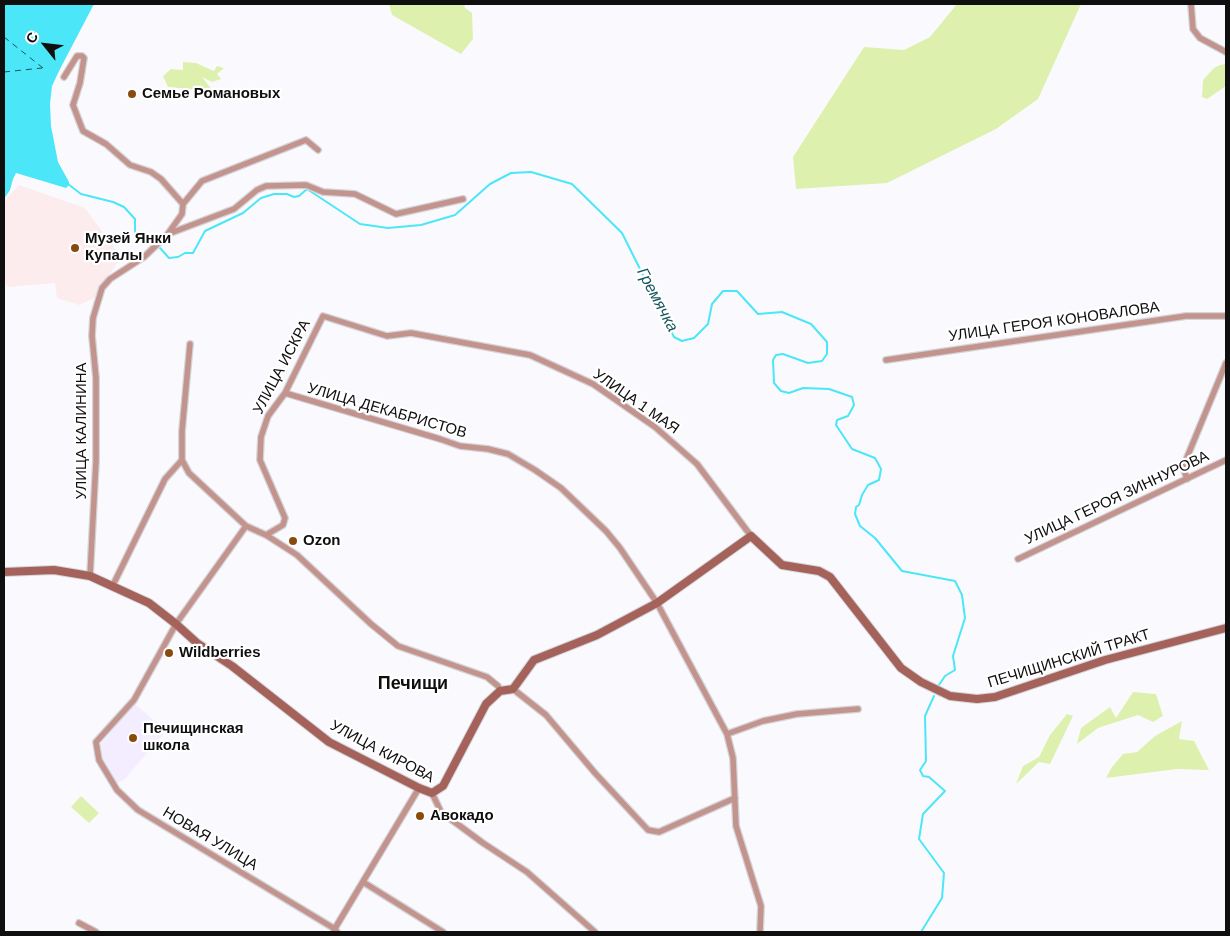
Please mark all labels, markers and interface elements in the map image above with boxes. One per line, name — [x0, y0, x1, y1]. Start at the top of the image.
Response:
north arrow — [20, 20, 70, 70]
text: С — [22, 29, 41, 46]
place label: Семье Романовых — [142, 85, 280, 103]
marker: Семье Романовых — [126, 88, 138, 100]
place label: Музей Янки Купалы — [85, 230, 171, 265]
marker: Музей Янки Купалы — [69, 242, 81, 254]
water label: Гремячка — [632, 265, 682, 335]
street label: УЛИЦА ГЕРОЯ КОНОВАЛОВА — [947, 298, 1161, 346]
street label: УЛИЦА ИСКРА — [250, 317, 314, 417]
street label: УЛИЦА КАЛИНИНА — [73, 362, 91, 500]
street label: УЛИЦА 1 МАЯ — [590, 366, 682, 438]
street label: УЛИЦА ДЕКАБРИСТОВ — [305, 380, 469, 442]
street label: УЛИЦА ГЕРОЯ ЗИННУРОВА — [1022, 447, 1212, 549]
place label: Ozon — [303, 532, 340, 550]
marker: Ozon — [287, 535, 299, 547]
street label: ПЕЧИЩИНСКИЙ ТРАКТ — [986, 626, 1152, 692]
place label: Wildberries — [179, 644, 261, 662]
marker: Wildberries — [163, 647, 175, 659]
district label: Печищи — [378, 673, 448, 695]
street label: УЛИЦА КИРОВА — [327, 717, 437, 787]
place label: Печищинская школа — [143, 720, 244, 755]
marker: Печищинская школа — [127, 732, 139, 744]
street label: НОВАЯ УЛИЦА — [159, 804, 261, 874]
place label: Авокадо — [430, 807, 494, 825]
marker: Авокадо — [414, 810, 426, 822]

